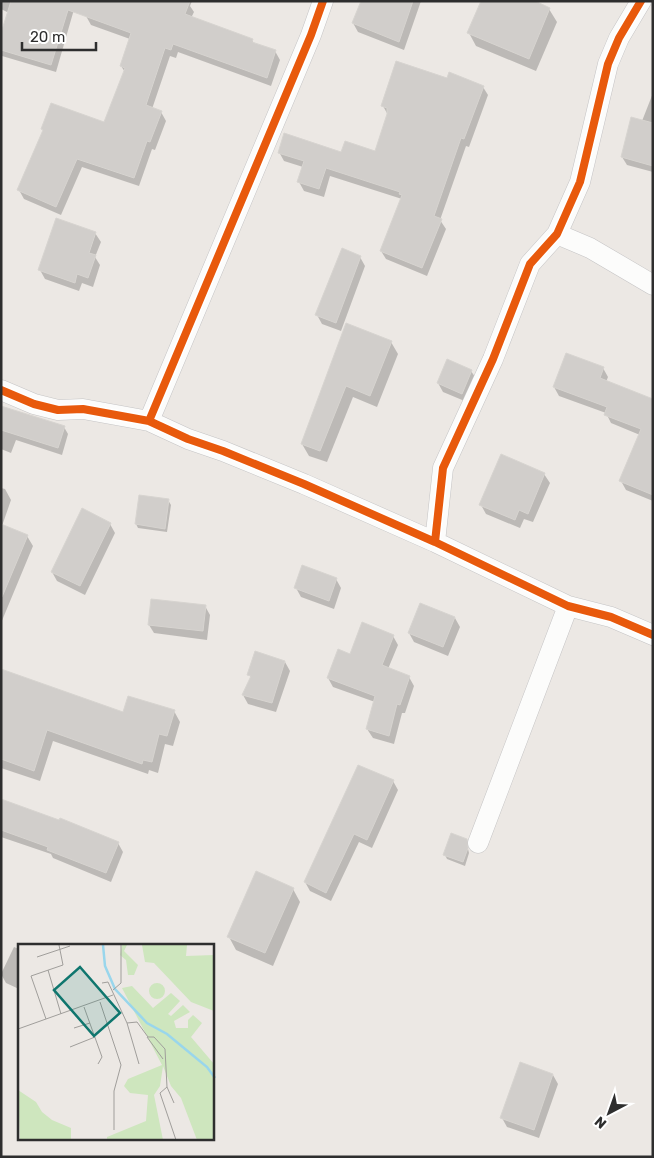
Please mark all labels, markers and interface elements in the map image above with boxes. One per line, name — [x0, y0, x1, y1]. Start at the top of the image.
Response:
scale bar — [22, 20, 96, 52]
text: 20 m — [30, 28, 65, 46]
inset map — [18, 944, 214, 1140]
north arrow — [584, 1088, 634, 1138]
text: N — [591, 1113, 610, 1132]

